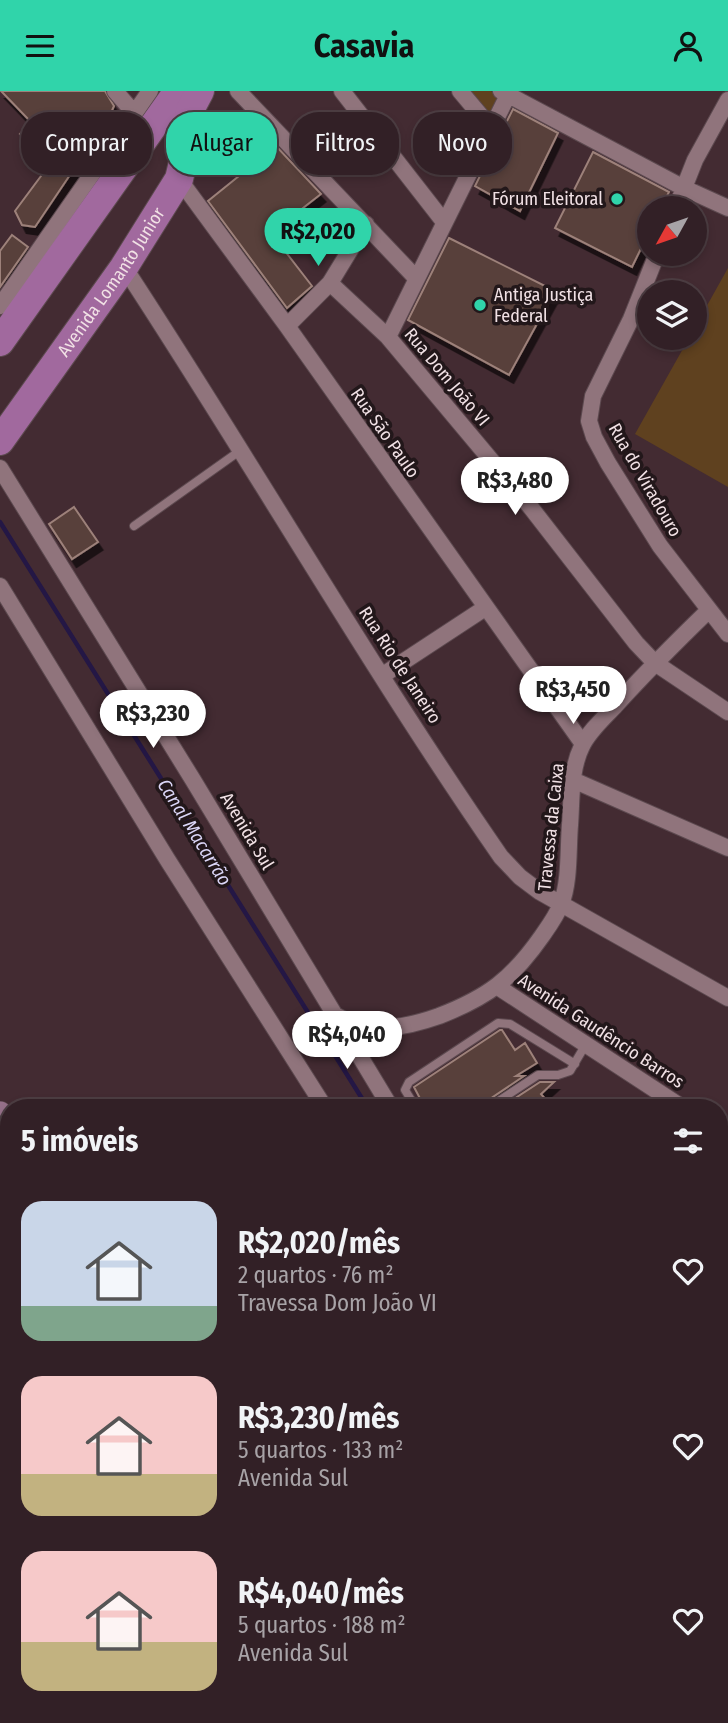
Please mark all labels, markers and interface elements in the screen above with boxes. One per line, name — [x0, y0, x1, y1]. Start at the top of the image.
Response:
icon: menu — [21, 27, 59, 65]
text: Casavia — [314, 27, 414, 65]
icon: person — [669, 27, 707, 65]
chip: Comprar — [21, 112, 152, 175]
chip: Alugar — [166, 112, 277, 175]
chip: Filtros — [291, 112, 399, 175]
chip: Novo — [413, 112, 512, 175]
place label: Fórum Eleitoral — [492, 188, 603, 210]
marker: Fórum Eleitoral — [609, 191, 625, 207]
north arrow — [637, 196, 707, 266]
map controls — [637, 196, 707, 350]
street label: Avenida Lomanto Junior — [53, 203, 170, 361]
pin: R$2,020 — [253, 209, 383, 268]
text: R$2,020 — [280, 217, 356, 245]
button: layers — [637, 280, 707, 350]
place label: Antiga Justiça Federal — [494, 284, 594, 327]
marker: Antiga Justiça Federal — [472, 297, 488, 313]
street label: Rua Dom João VI — [400, 324, 494, 430]
street label: Rua São Paulo — [346, 384, 424, 482]
street label: Rua do Viradouro — [604, 419, 686, 541]
pin: R$3,480 — [450, 457, 580, 517]
text: R$3,480 — [477, 466, 553, 494]
street label: Rua Rio de Janeiro — [354, 602, 446, 728]
pin: R$3,450 — [508, 667, 638, 726]
text: R$3,450 — [535, 675, 611, 703]
pin: R$3,230 — [88, 691, 218, 750]
text: R$3,230 — [116, 699, 190, 727]
street label: Travessa da Caixa — [533, 762, 569, 892]
water label: Canal Macarrão — [153, 775, 237, 890]
street label: Avenida Sul — [215, 788, 279, 874]
street label: Avenida Gaudêncio Barros — [514, 969, 688, 1093]
pin: R$4,040 — [282, 1011, 412, 1071]
text: R$4,040 — [308, 1020, 386, 1048]
icon: filters — [669, 1122, 707, 1160]
text: 5 imóveis — [21, 1123, 138, 1159]
text: R$2,020/mês — [238, 1225, 400, 1261]
icon: home — [77, 1229, 161, 1313]
icon: heart — [669, 1252, 707, 1290]
text: 2 quartos · 76 m² — [238, 1261, 393, 1289]
text: Travessa Dom João VI — [238, 1289, 437, 1317]
text: R$3,230/mês — [238, 1400, 399, 1436]
icon: home — [77, 1404, 161, 1488]
icon: heart — [669, 1427, 707, 1465]
text: 5 quartos · 133 m² — [238, 1436, 403, 1464]
text: Avenida Sul — [238, 1464, 348, 1492]
text: R$4,040/mês — [238, 1575, 404, 1611]
icon: home — [77, 1579, 161, 1663]
icon: heart — [669, 1602, 707, 1640]
text: 5 quartos · 188 m² — [238, 1611, 406, 1639]
text: Avenida Sul — [238, 1639, 348, 1667]

